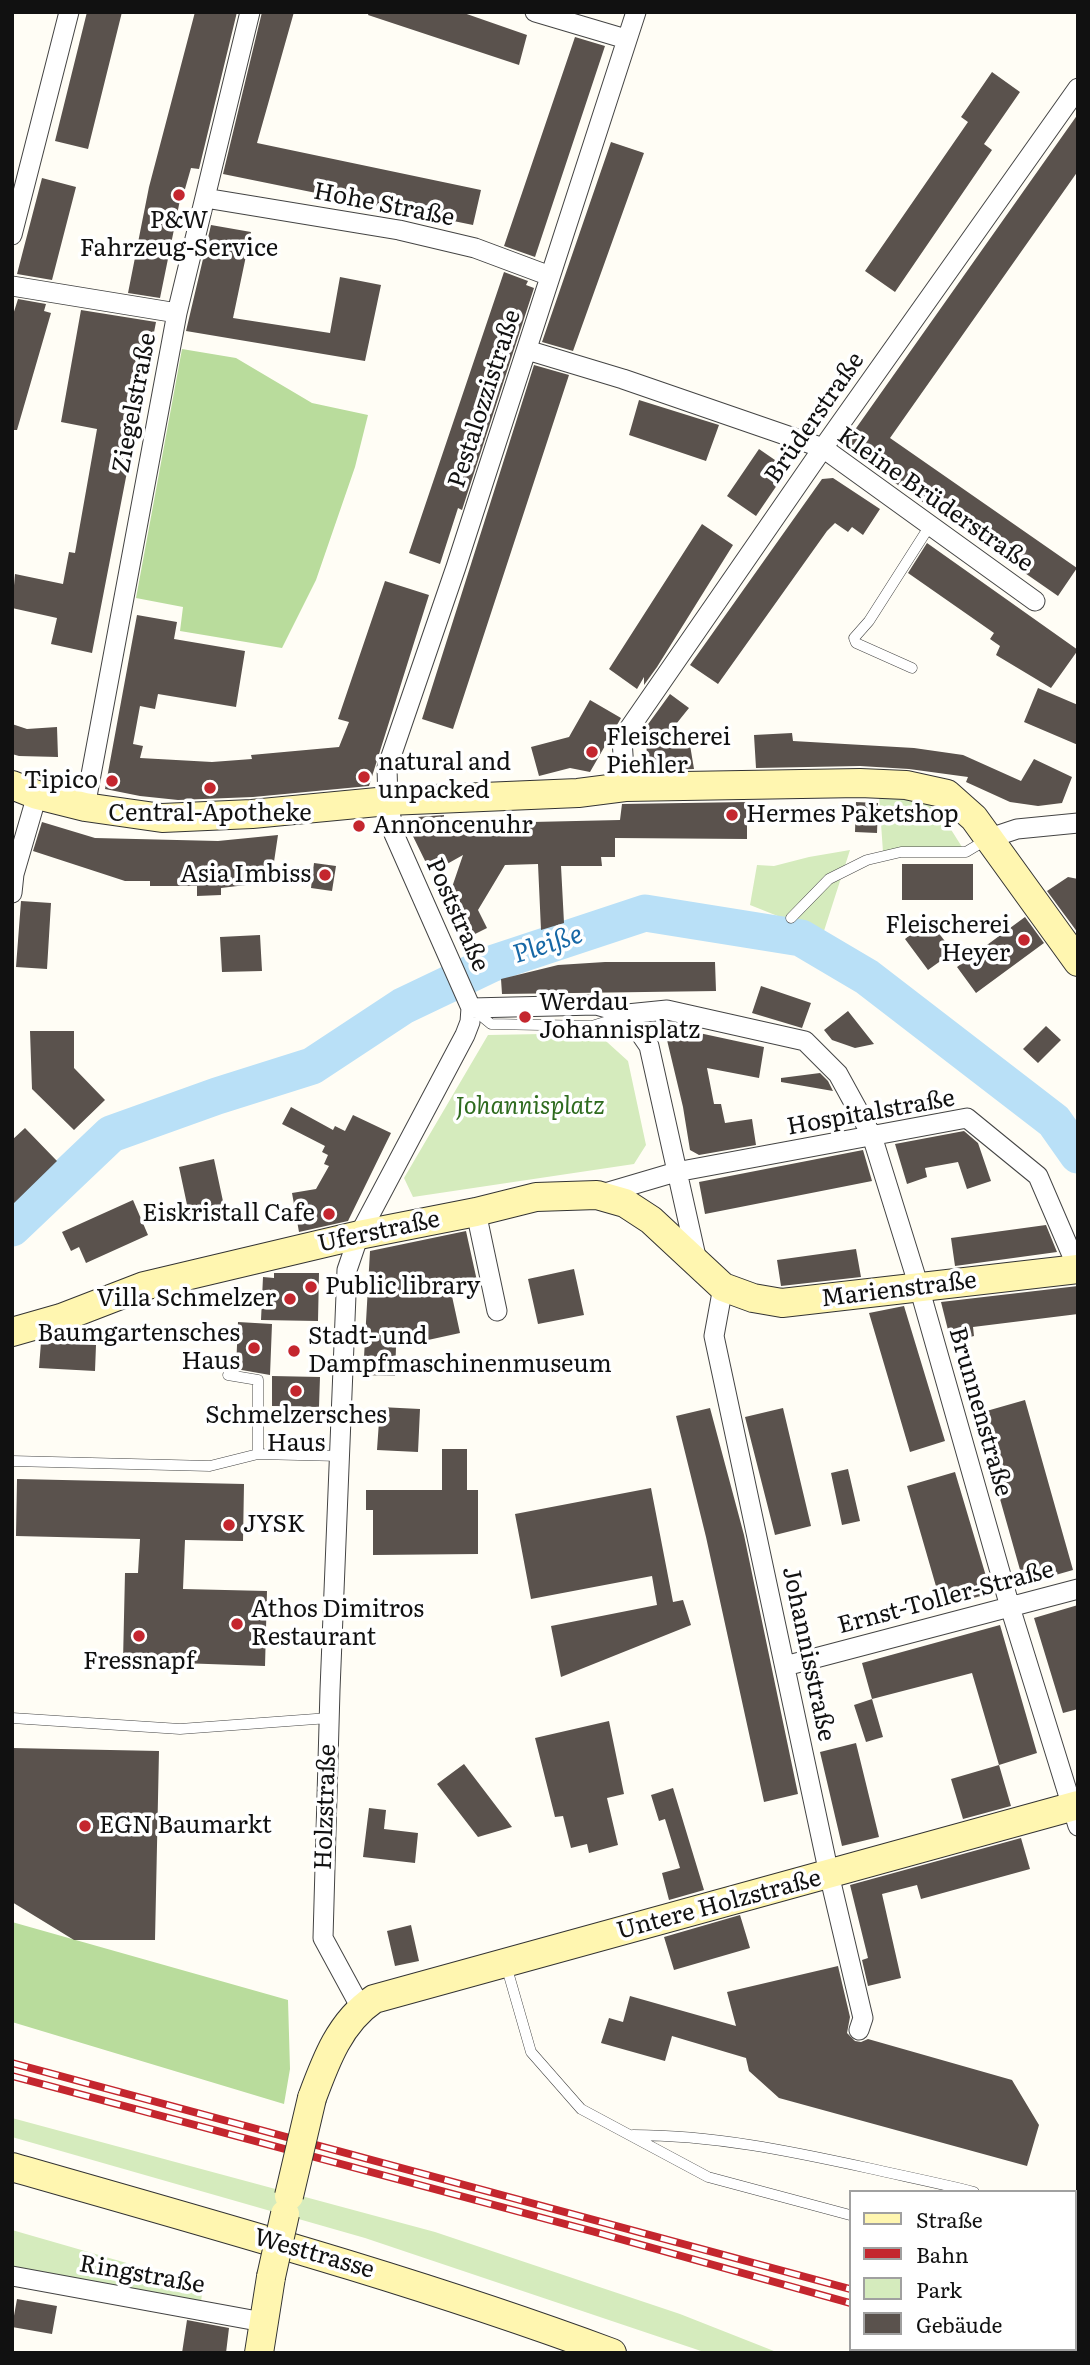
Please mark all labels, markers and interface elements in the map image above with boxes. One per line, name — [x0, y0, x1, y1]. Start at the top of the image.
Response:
street label: Hohe Straße — [311, 177, 457, 233]
marker: P&W Fahrzeug-Service — [171, 187, 187, 203]
place label: P&W Fahrzeug-Service — [80, 207, 278, 263]
street label: Pestalozzistraße — [443, 306, 527, 492]
street label: Ziegelstraße — [107, 331, 163, 475]
street label: Brüderstraße — [759, 347, 871, 489]
street label: Kleine Brüderstraße — [831, 422, 1039, 578]
place label: Fleischerei Piehler — [606, 724, 731, 780]
marker: Fleischerei Piehler — [584, 744, 600, 760]
place label: natural and unpacked — [378, 749, 511, 805]
place label: Tipico — [24, 767, 98, 795]
marker: natural and unpacked — [356, 769, 372, 785]
marker: Tipico — [104, 773, 120, 789]
marker: Central-Apotheke — [202, 780, 218, 796]
place label: Central-Apotheke — [108, 800, 312, 828]
place label: Hermes Paketshop — [746, 801, 959, 829]
marker: Hermes Paketshop — [724, 807, 740, 823]
place label: Annoncenuhr — [373, 812, 533, 840]
marker: Annoncenuhr — [351, 818, 367, 834]
street label: Poststraße — [419, 854, 495, 976]
place label: Asia Imbiss — [180, 861, 311, 889]
marker: Asia Imbiss — [317, 867, 333, 883]
place label: Fleischerei Heyer — [885, 912, 1010, 968]
water label: Pleiße — [509, 919, 587, 971]
marker: Fleischerei Heyer — [1016, 932, 1032, 948]
place label: Werdau Johannisplatz — [539, 989, 700, 1045]
marker: Werdau Johannisplatz — [517, 1009, 533, 1025]
street label: Hospitalstraße — [785, 1084, 957, 1142]
park label: Johannisplatz — [456, 1093, 604, 1121]
place label: Eiskristall Cafe — [142, 1200, 315, 1228]
street label: Uferstraße — [315, 1205, 443, 1259]
marker: Eiskristall Cafe — [321, 1206, 337, 1222]
street label: Marienstraße — [820, 1266, 978, 1314]
place label: Public library — [325, 1273, 480, 1301]
marker: Public library — [303, 1279, 319, 1295]
place label: Villa Schmelzer — [97, 1285, 276, 1313]
marker: Villa Schmelzer — [282, 1291, 298, 1307]
place label: Baumgartensches Haus — [37, 1320, 240, 1376]
place label: Stadt- und Dampfmaschinenmuseum — [308, 1323, 612, 1379]
street label: Brunnenstraße — [942, 1324, 1018, 1500]
marker: Baumgartensches Haus — [246, 1340, 262, 1356]
marker: Stadt- und Dampfmaschinenmuseum — [286, 1343, 302, 1359]
marker: Schmelzersches Haus — [288, 1383, 304, 1399]
place label: Schmelzersches Haus — [205, 1402, 387, 1458]
place label: JYSK — [243, 1511, 305, 1539]
marker: JYSK — [221, 1517, 237, 1533]
street label: Ernst-Toller-Straße — [835, 1555, 1057, 1641]
street label: Johannisstraße — [775, 1564, 841, 1744]
place label: Athos Dimitros Restaurant — [251, 1596, 424, 1652]
marker: Athos Dimitros Restaurant — [229, 1616, 245, 1632]
marker: Fressnapf — [131, 1628, 147, 1644]
place label: Fressnapf — [83, 1648, 195, 1676]
street label: Holzstraße — [309, 1743, 343, 1871]
place label: EGN Baumarkt — [99, 1812, 272, 1840]
marker: EGN Baumarkt — [77, 1818, 93, 1834]
street label: Untere Holzstraße — [614, 1864, 824, 1946]
legend — [848, 2190, 1076, 2351]
text: Straße — [916, 2203, 983, 2234]
street label: Westtrasse — [251, 2223, 377, 2285]
text: Bahn — [916, 2238, 969, 2269]
street label: Ringstraße — [77, 2250, 207, 2300]
text: Park — [916, 2273, 962, 2304]
text: Gebäude — [916, 2308, 1002, 2339]

